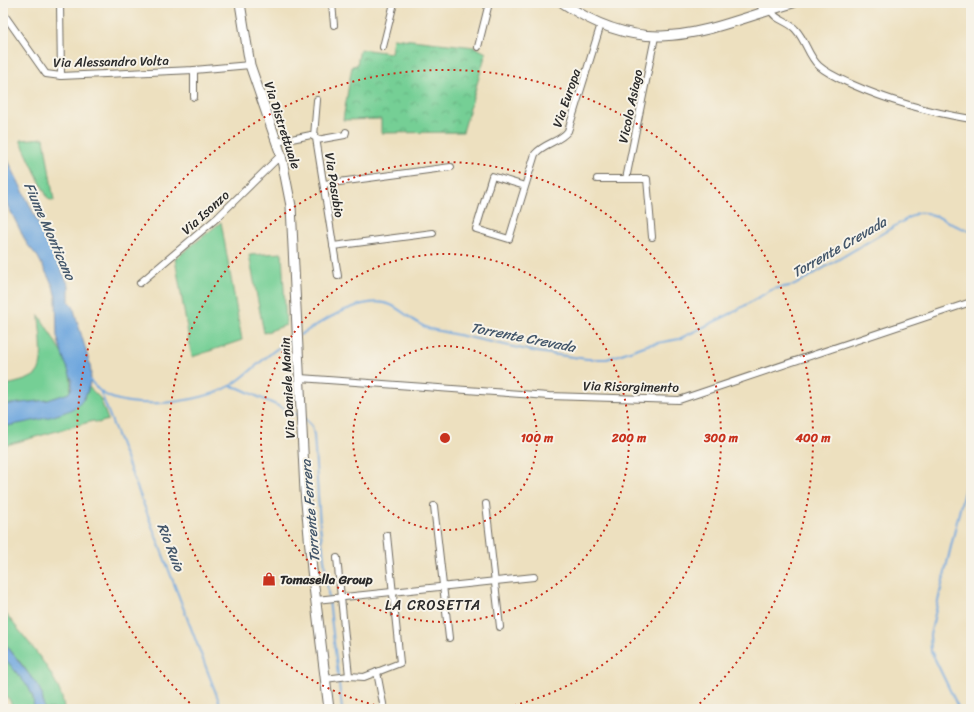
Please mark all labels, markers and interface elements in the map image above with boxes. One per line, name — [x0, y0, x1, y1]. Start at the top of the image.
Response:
street label: Via Alessandro Volta — [53, 49, 170, 74]
street label: Via Europa — [546, 65, 587, 131]
street label: Vicolo Asiago — [611, 67, 650, 145]
street label: Via Distrettuale — [258, 78, 308, 172]
street label: Via Pasubio — [318, 151, 351, 220]
water label: Fiume Monticano — [17, 178, 83, 286]
street label: Via Isonzo — [176, 184, 235, 241]
water label: Torrente Crevada — [787, 209, 893, 285]
water label: Torrente Crevada — [468, 315, 579, 360]
street label: Via Daniele Manin — [273, 337, 302, 439]
street label: Via Risorgimento — [583, 374, 680, 399]
text: 100 m — [521, 427, 554, 449]
text: 200 m — [611, 427, 647, 449]
text: 300 m — [703, 427, 739, 449]
text: 400 m — [794, 427, 831, 449]
centre of rings — [438, 431, 452, 445]
water label: Torrente Ferrera — [293, 457, 327, 563]
water label: Rio Ruio — [150, 519, 191, 576]
place label: Tomasella Group — [280, 568, 373, 591]
shop icon: Tomasella Group — [261, 571, 277, 587]
district label: LA CROSETTA — [385, 593, 481, 618]

